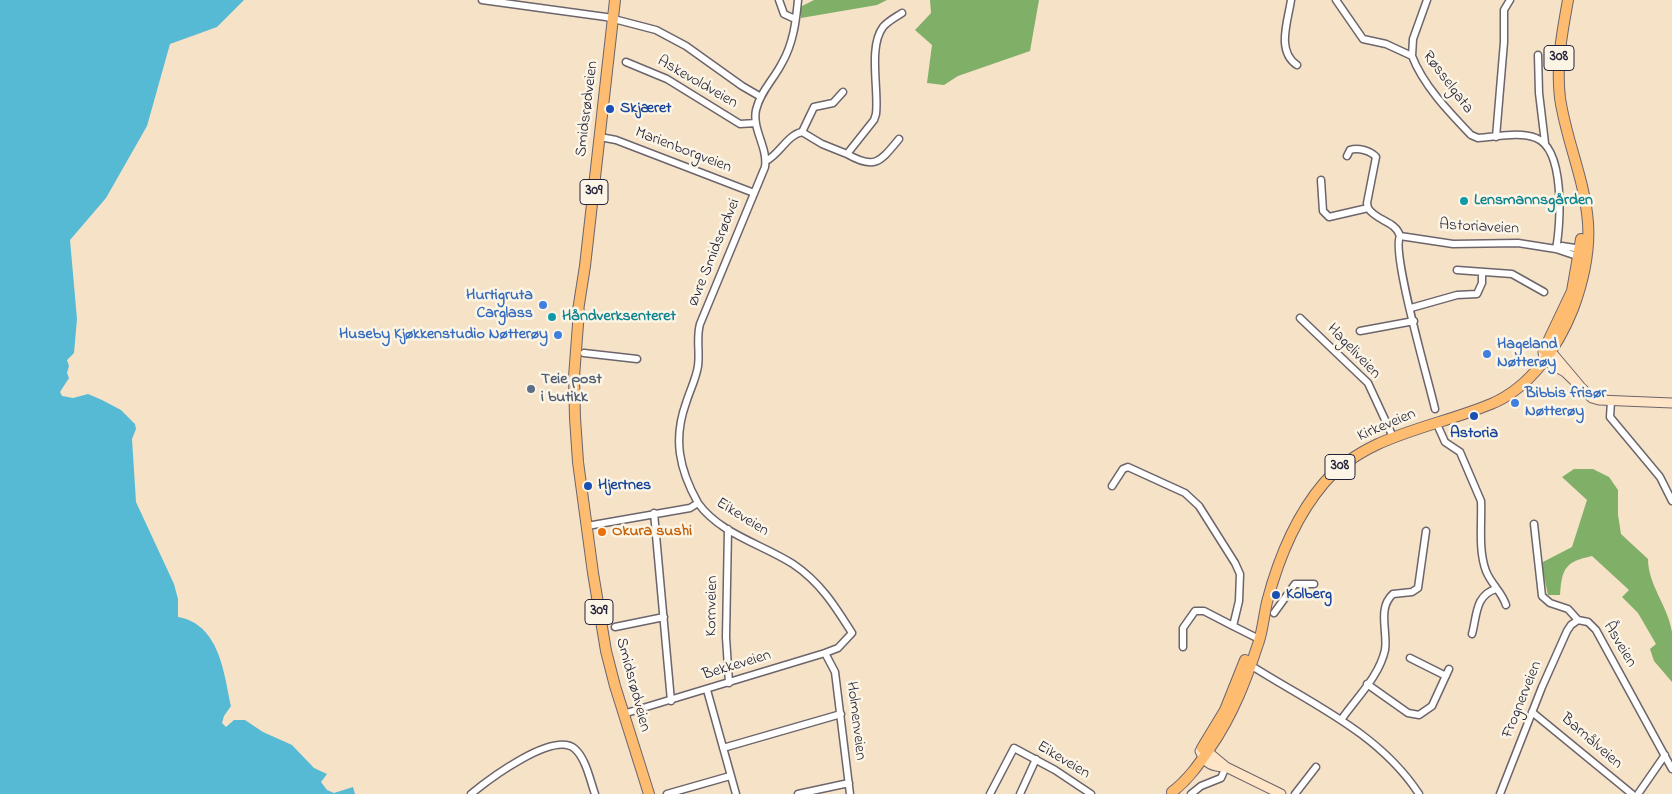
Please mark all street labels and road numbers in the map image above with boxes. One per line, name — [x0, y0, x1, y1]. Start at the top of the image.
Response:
road number: 308 — [1544, 46, 1574, 70]
street label: Røsselgata — [1417, 48, 1477, 118]
street label: Askevoldveien — [653, 52, 741, 114]
street label: Smidsrødveien — [573, 60, 603, 158]
street label: Marienborgveien — [632, 124, 734, 178]
road number: 309 — [580, 180, 608, 204]
street label: Øvre Smidsrødvei — [685, 196, 745, 310]
street label: Astoriaveien — [1439, 216, 1519, 240]
street label: Hageliveien — [1322, 320, 1384, 384]
street label: Kirkeveien — [1355, 405, 1419, 447]
road number: 308 — [1325, 454, 1355, 480]
street label: Eikeveien — [712, 494, 772, 542]
street label: Kornveien — [703, 575, 723, 637]
road number: 309 — [585, 600, 613, 624]
street label: Åsveien — [1598, 619, 1640, 671]
street label: Smidsrødveien — [610, 636, 654, 734]
street label: Bekkeveien — [700, 646, 774, 686]
street label: Frognerveien — [1499, 659, 1547, 741]
street label: Holmenveien — [841, 681, 869, 761]
street label: Barnålveien — [1556, 710, 1626, 774]
street label: Eikeveien — [1033, 738, 1093, 784]

